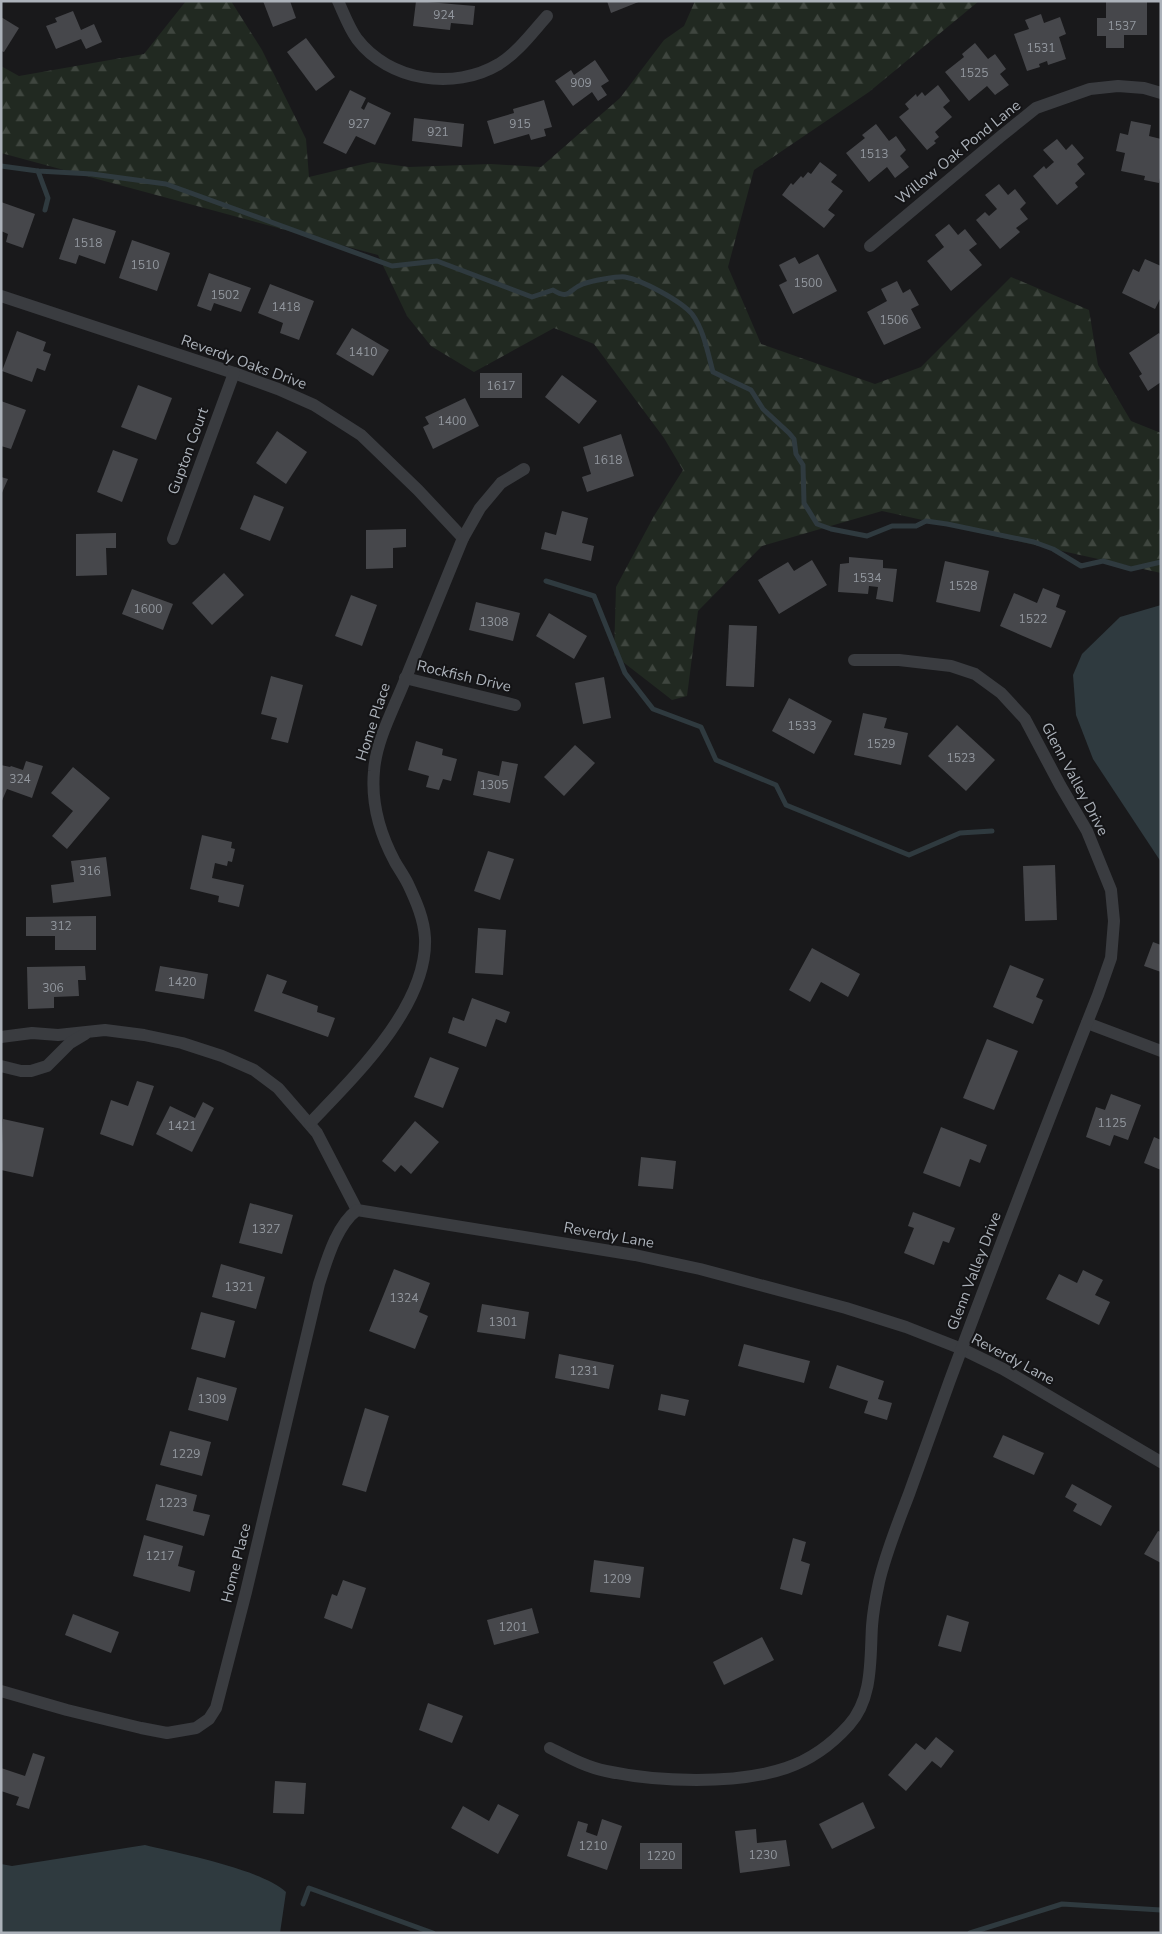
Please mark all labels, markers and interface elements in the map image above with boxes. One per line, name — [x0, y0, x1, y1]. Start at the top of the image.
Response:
house number: 924 — [433, 7, 455, 23]
house number: 1537 — [1108, 18, 1136, 34]
house number: 1531 — [1027, 40, 1055, 56]
house number: 1525 — [960, 65, 988, 81]
house number: 909 — [570, 75, 592, 91]
street label: Willow Oak Pond Lane — [891, 95, 1025, 209]
house number: 927 — [348, 116, 370, 132]
house number: 915 — [509, 116, 531, 132]
house number: 921 — [427, 124, 449, 140]
house number: 1513 — [860, 146, 888, 162]
house number: 1518 — [74, 235, 102, 251]
house number: 1510 — [131, 257, 159, 273]
house number: 1500 — [794, 275, 822, 291]
house number: 1502 — [211, 287, 239, 303]
house number: 1418 — [272, 299, 300, 315]
house number: 1506 — [880, 312, 908, 328]
street label: Reverdy Oaks Drive — [178, 330, 310, 394]
house number: 1410 — [349, 344, 377, 360]
house number: 1617 — [487, 378, 515, 394]
street label: Gupton Court — [163, 404, 213, 497]
house number: 1400 — [438, 413, 466, 429]
house number: 1618 — [594, 452, 622, 468]
house number: 1534 — [853, 570, 881, 586]
house number: 1528 — [949, 578, 977, 594]
house number: 1600 — [134, 601, 162, 617]
house number: 1522 — [1019, 611, 1047, 627]
house number: 1308 — [480, 614, 508, 630]
street label: Rockfish Drive — [415, 655, 513, 697]
street label: Home Place — [351, 680, 395, 764]
house number: 1533 — [788, 718, 816, 734]
street label: Glenn Valley Drive — [1037, 719, 1113, 839]
house number: 1529 — [867, 736, 895, 752]
house number: 1523 — [947, 750, 975, 766]
house number: 324 — [9, 771, 31, 787]
house number: 1305 — [480, 777, 508, 793]
house number: 316 — [79, 863, 101, 879]
house number: 312 — [50, 918, 72, 934]
house number: 1420 — [168, 974, 196, 990]
house number: 306 — [42, 980, 64, 996]
house number: 1125 — [1098, 1115, 1126, 1131]
house number: 1421 — [168, 1118, 196, 1134]
street label: Glenn Valley Drive — [942, 1209, 1006, 1333]
street label: Reverdy Lane — [562, 1217, 656, 1253]
house number: 1327 — [252, 1221, 280, 1237]
house number: 1321 — [225, 1279, 253, 1295]
house number: 1324 — [390, 1290, 418, 1306]
house number: 1301 — [489, 1314, 517, 1330]
street label: Reverdy Lane — [968, 1329, 1058, 1389]
house number: 1231 — [570, 1363, 598, 1379]
house number: 1309 — [198, 1391, 226, 1407]
house number: 1229 — [172, 1446, 200, 1462]
house number: 1223 — [159, 1495, 187, 1511]
street label: Home Place — [216, 1521, 256, 1605]
house number: 1217 — [146, 1548, 174, 1564]
house number: 1209 — [603, 1571, 631, 1587]
house number: 1201 — [499, 1619, 527, 1635]
house number: 1210 — [579, 1838, 607, 1854]
house number: 1230 — [749, 1847, 777, 1863]
house number: 1220 — [647, 1848, 675, 1864]

